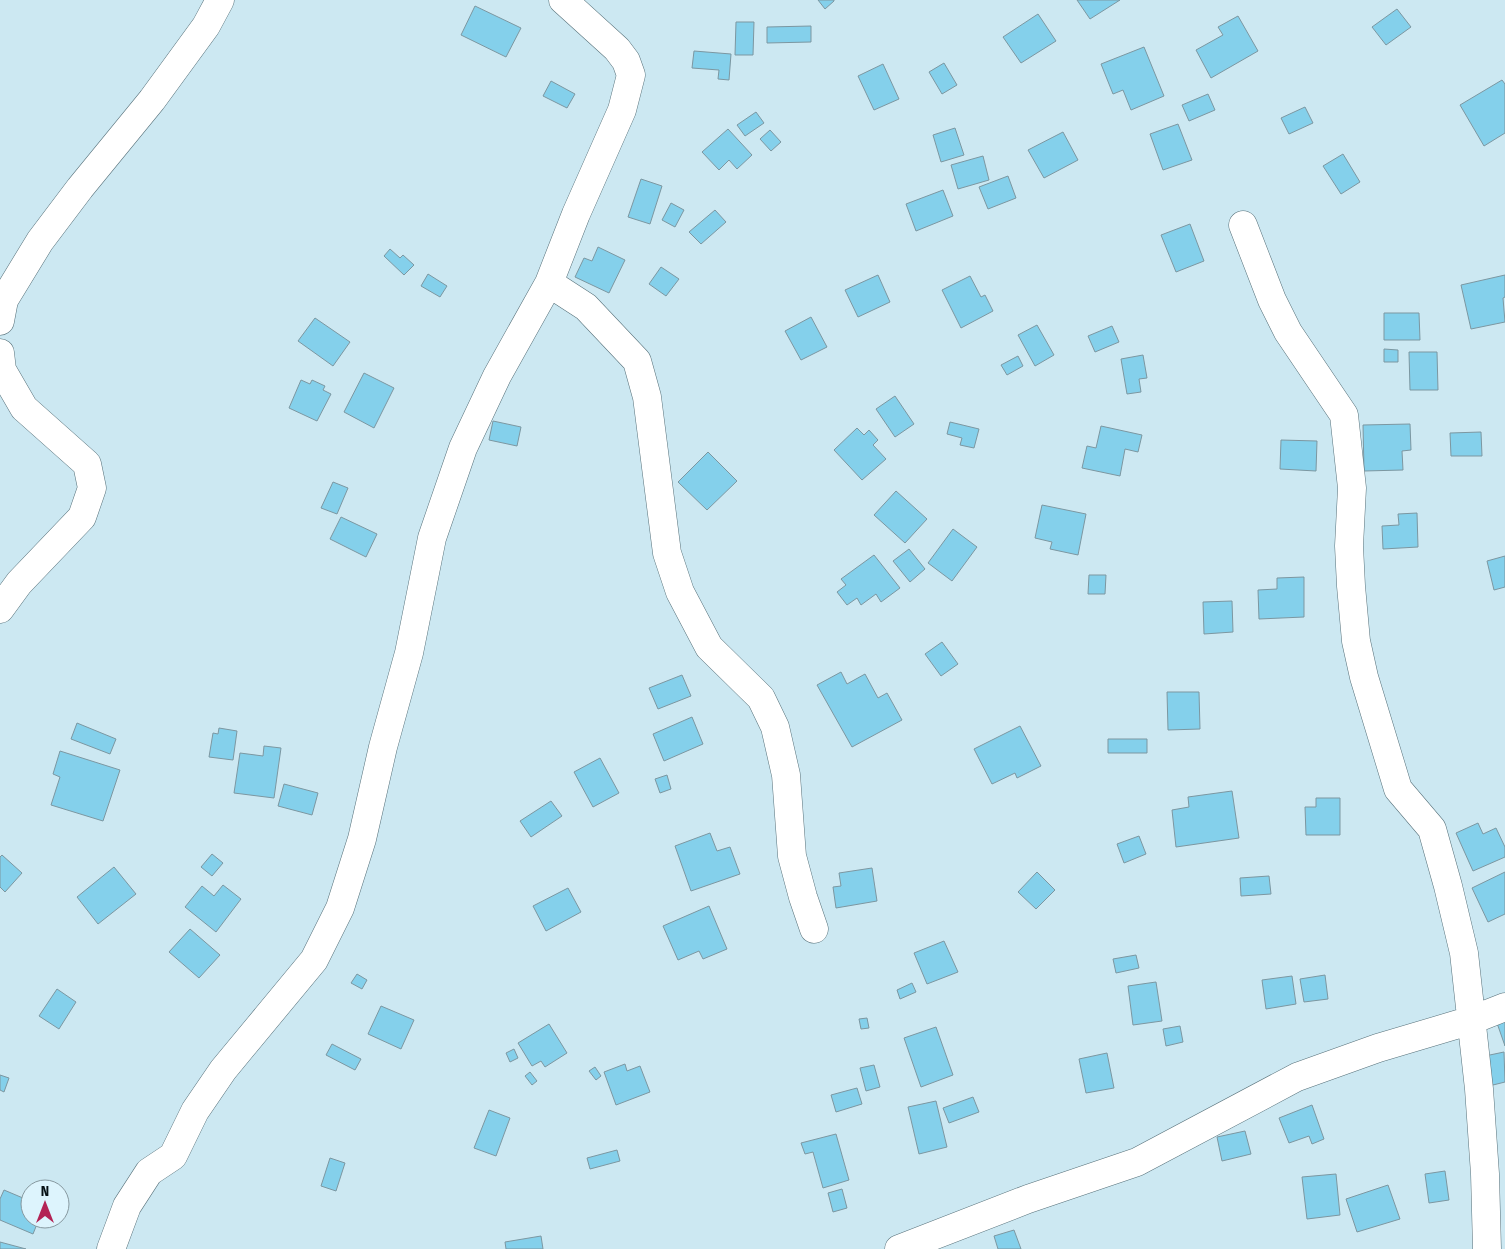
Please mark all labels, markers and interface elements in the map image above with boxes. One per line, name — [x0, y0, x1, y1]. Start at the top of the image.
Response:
north arrow — [20, 1179, 70, 1229]
text: N — [41, 1183, 49, 1200]

